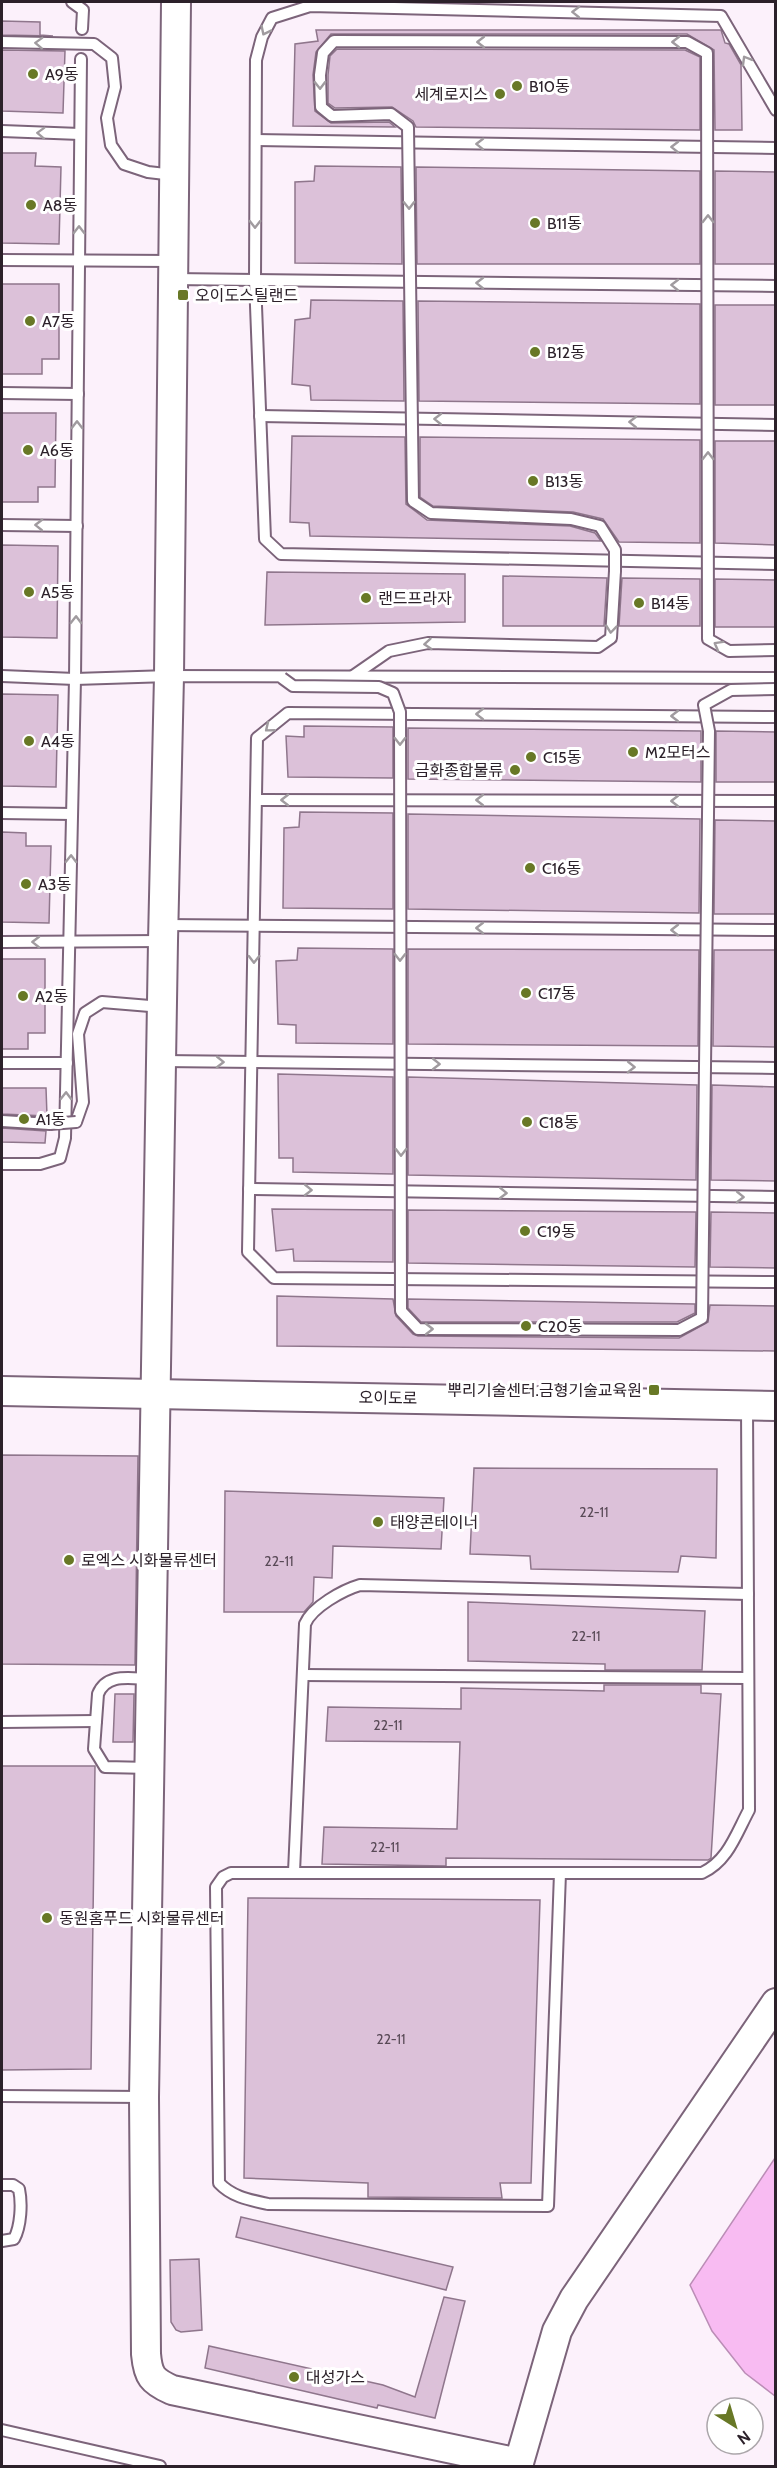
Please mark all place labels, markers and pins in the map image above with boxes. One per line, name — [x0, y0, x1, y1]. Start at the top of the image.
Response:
place label: A9동 — [45, 65, 79, 84]
marker: A9동 — [26, 67, 40, 81]
place label: B10동 — [529, 77, 570, 96]
marker: B10동 — [510, 79, 524, 93]
place label: 세계로지스 — [414, 85, 488, 104]
marker: 세계로지스 — [493, 87, 507, 101]
place label: A8동 — [43, 196, 78, 215]
marker: A8동 — [24, 198, 38, 212]
place label: B11동 — [547, 214, 582, 233]
marker: B11동 — [528, 216, 542, 230]
place label: 오이도스틸랜드 — [195, 286, 298, 305]
marker: 오이도스틸랜드 — [176, 288, 190, 302]
place label: A7동 — [42, 312, 75, 331]
marker: A7동 — [23, 314, 37, 328]
place label: B12동 — [547, 343, 585, 362]
marker: B12동 — [528, 345, 542, 359]
place label: A6동 — [40, 441, 74, 460]
marker: A6동 — [21, 443, 35, 457]
place label: B13동 — [545, 472, 583, 491]
marker: B13동 — [526, 474, 540, 488]
place label: A5동 — [41, 583, 75, 602]
marker: A5동 — [22, 585, 36, 599]
place label: 랜드프라자 — [378, 589, 452, 608]
marker: 랜드프라자 — [359, 591, 373, 605]
place label: B14동 — [651, 594, 690, 613]
marker: B14동 — [632, 596, 646, 610]
place label: A4동 — [41, 732, 75, 751]
marker: A4동 — [22, 734, 36, 748]
place label: M2모터스 — [645, 743, 711, 762]
marker: M2모터스 — [626, 745, 640, 759]
place label: C15동 — [543, 748, 582, 767]
marker: C15동 — [524, 750, 538, 764]
place label: 금화종합물류 — [415, 761, 503, 780]
marker: 금화종합물류 — [508, 763, 522, 777]
place label: C16동 — [542, 859, 581, 878]
marker: C16동 — [523, 861, 537, 875]
place label: A3동 — [38, 875, 72, 894]
marker: A3동 — [19, 877, 33, 891]
place label: C17동 — [538, 984, 576, 1003]
marker: C17동 — [519, 986, 533, 1000]
place label: A2동 — [35, 987, 68, 1006]
marker: A2동 — [16, 989, 30, 1003]
place label: A1동 — [36, 1110, 66, 1129]
marker: A1동 — [17, 1112, 31, 1126]
place label: C18동 — [539, 1113, 579, 1132]
marker: C18동 — [520, 1115, 534, 1129]
place label: C19동 — [537, 1222, 576, 1241]
marker: C19동 — [518, 1224, 532, 1238]
place label: C20동 — [538, 1317, 582, 1336]
marker: C20동 — [519, 1319, 533, 1333]
place label: 뿌리기술센터.금형기술교육원 — [447, 1381, 642, 1400]
marker: 뿌리기술센터.금형기술교육원 — [647, 1383, 661, 1397]
place label: 태양콘테이너 — [390, 1513, 478, 1532]
marker: 태양콘테이너 — [371, 1515, 385, 1529]
place label: 로엑스 시화물류센터 — [81, 1551, 217, 1570]
marker: 로엑스 시화물류센터 — [62, 1553, 76, 1567]
place label: 동원홈푸드 시화물류센터 — [59, 1909, 225, 1928]
marker: 동원홈푸드 시화물류센터 — [40, 1911, 54, 1925]
place label: 대성가스 — [306, 2368, 365, 2387]
marker: 대성가스 — [287, 2370, 301, 2384]

